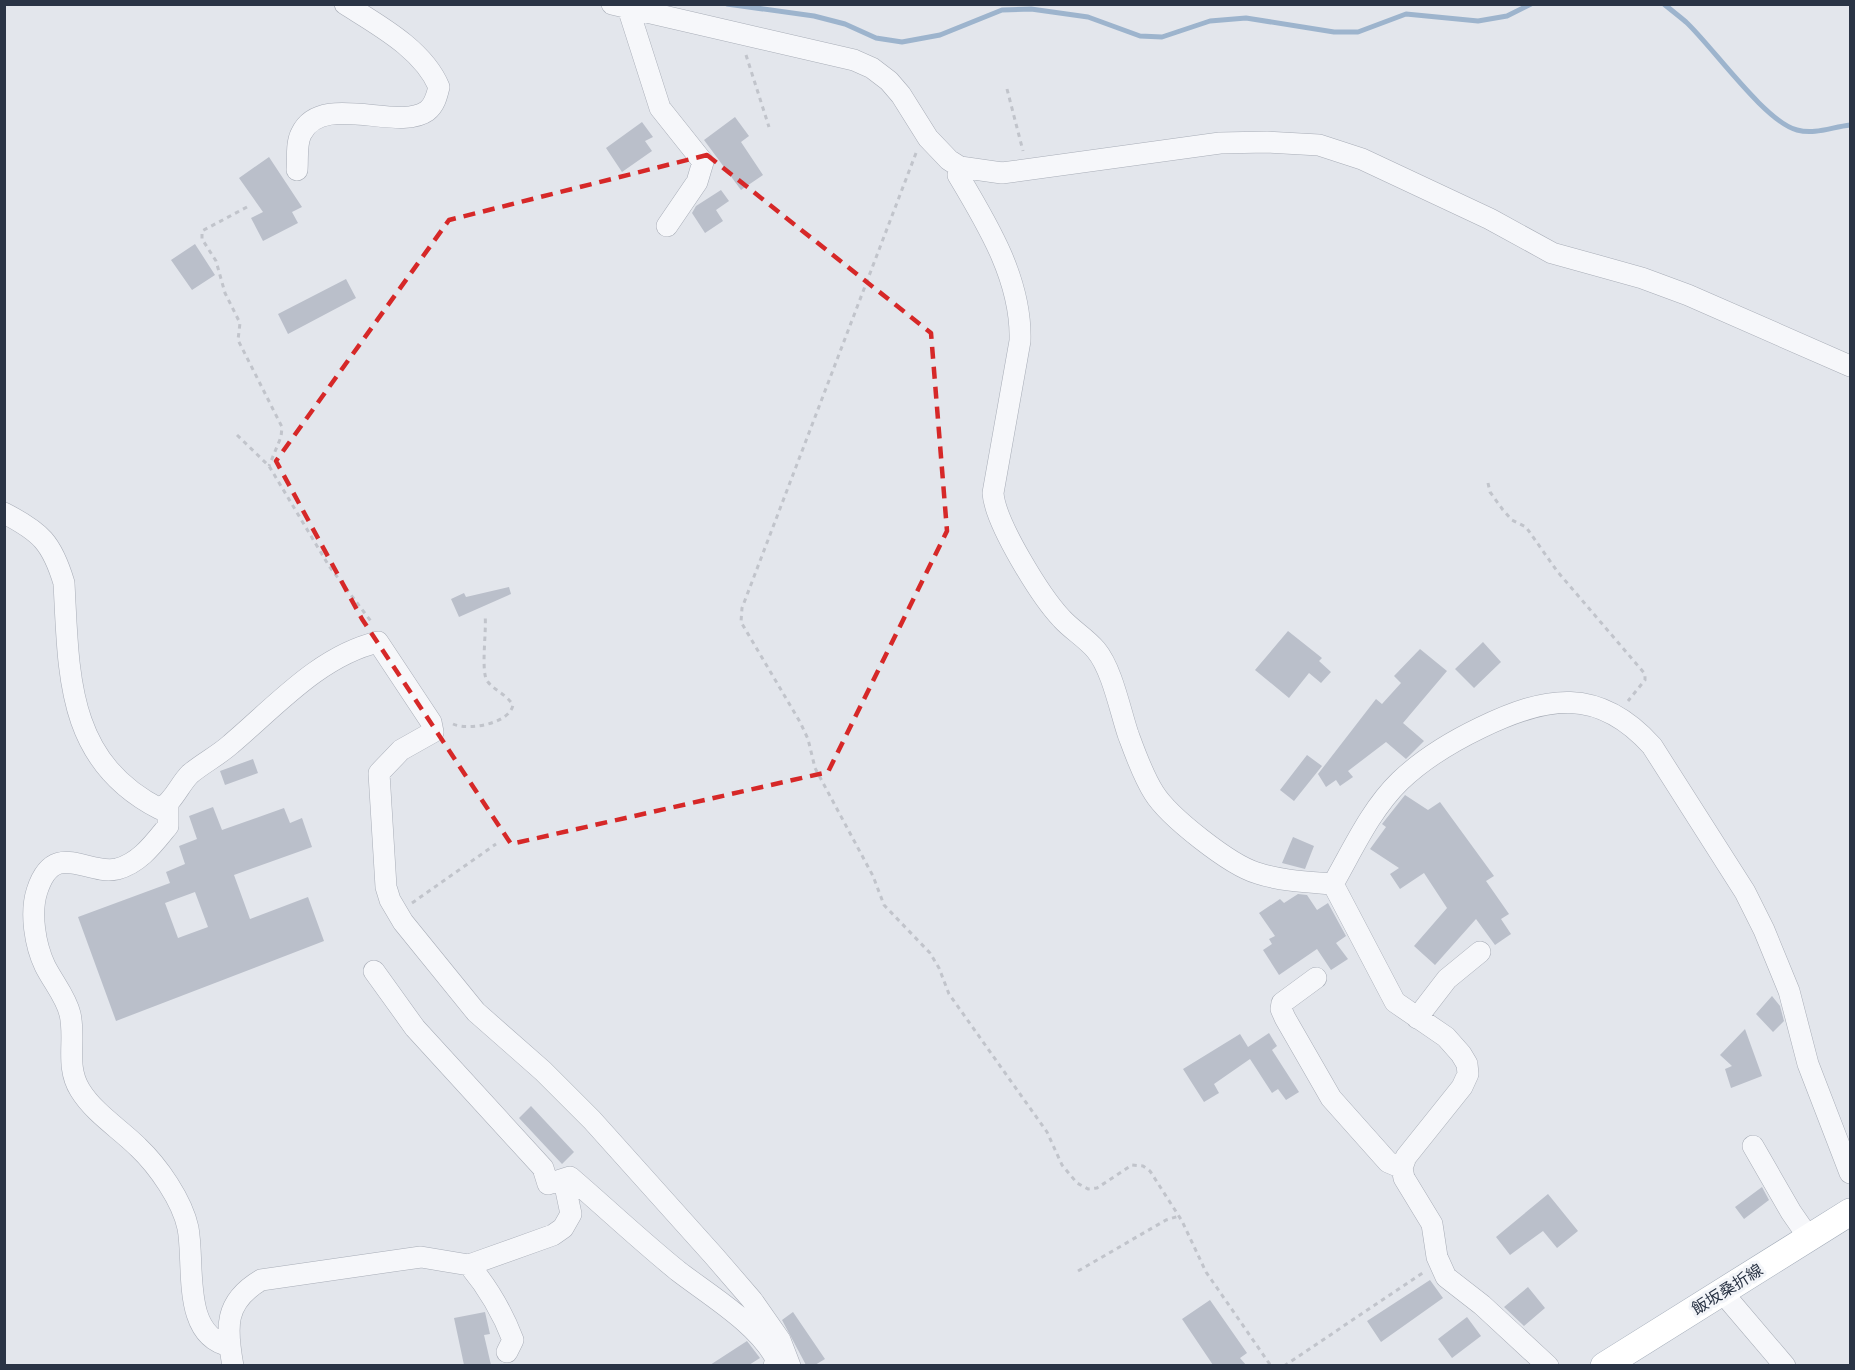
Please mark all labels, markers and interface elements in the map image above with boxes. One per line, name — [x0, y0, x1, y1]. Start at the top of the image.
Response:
street label: 飯坂桑折線 — [1688, 1259, 1767, 1320]

